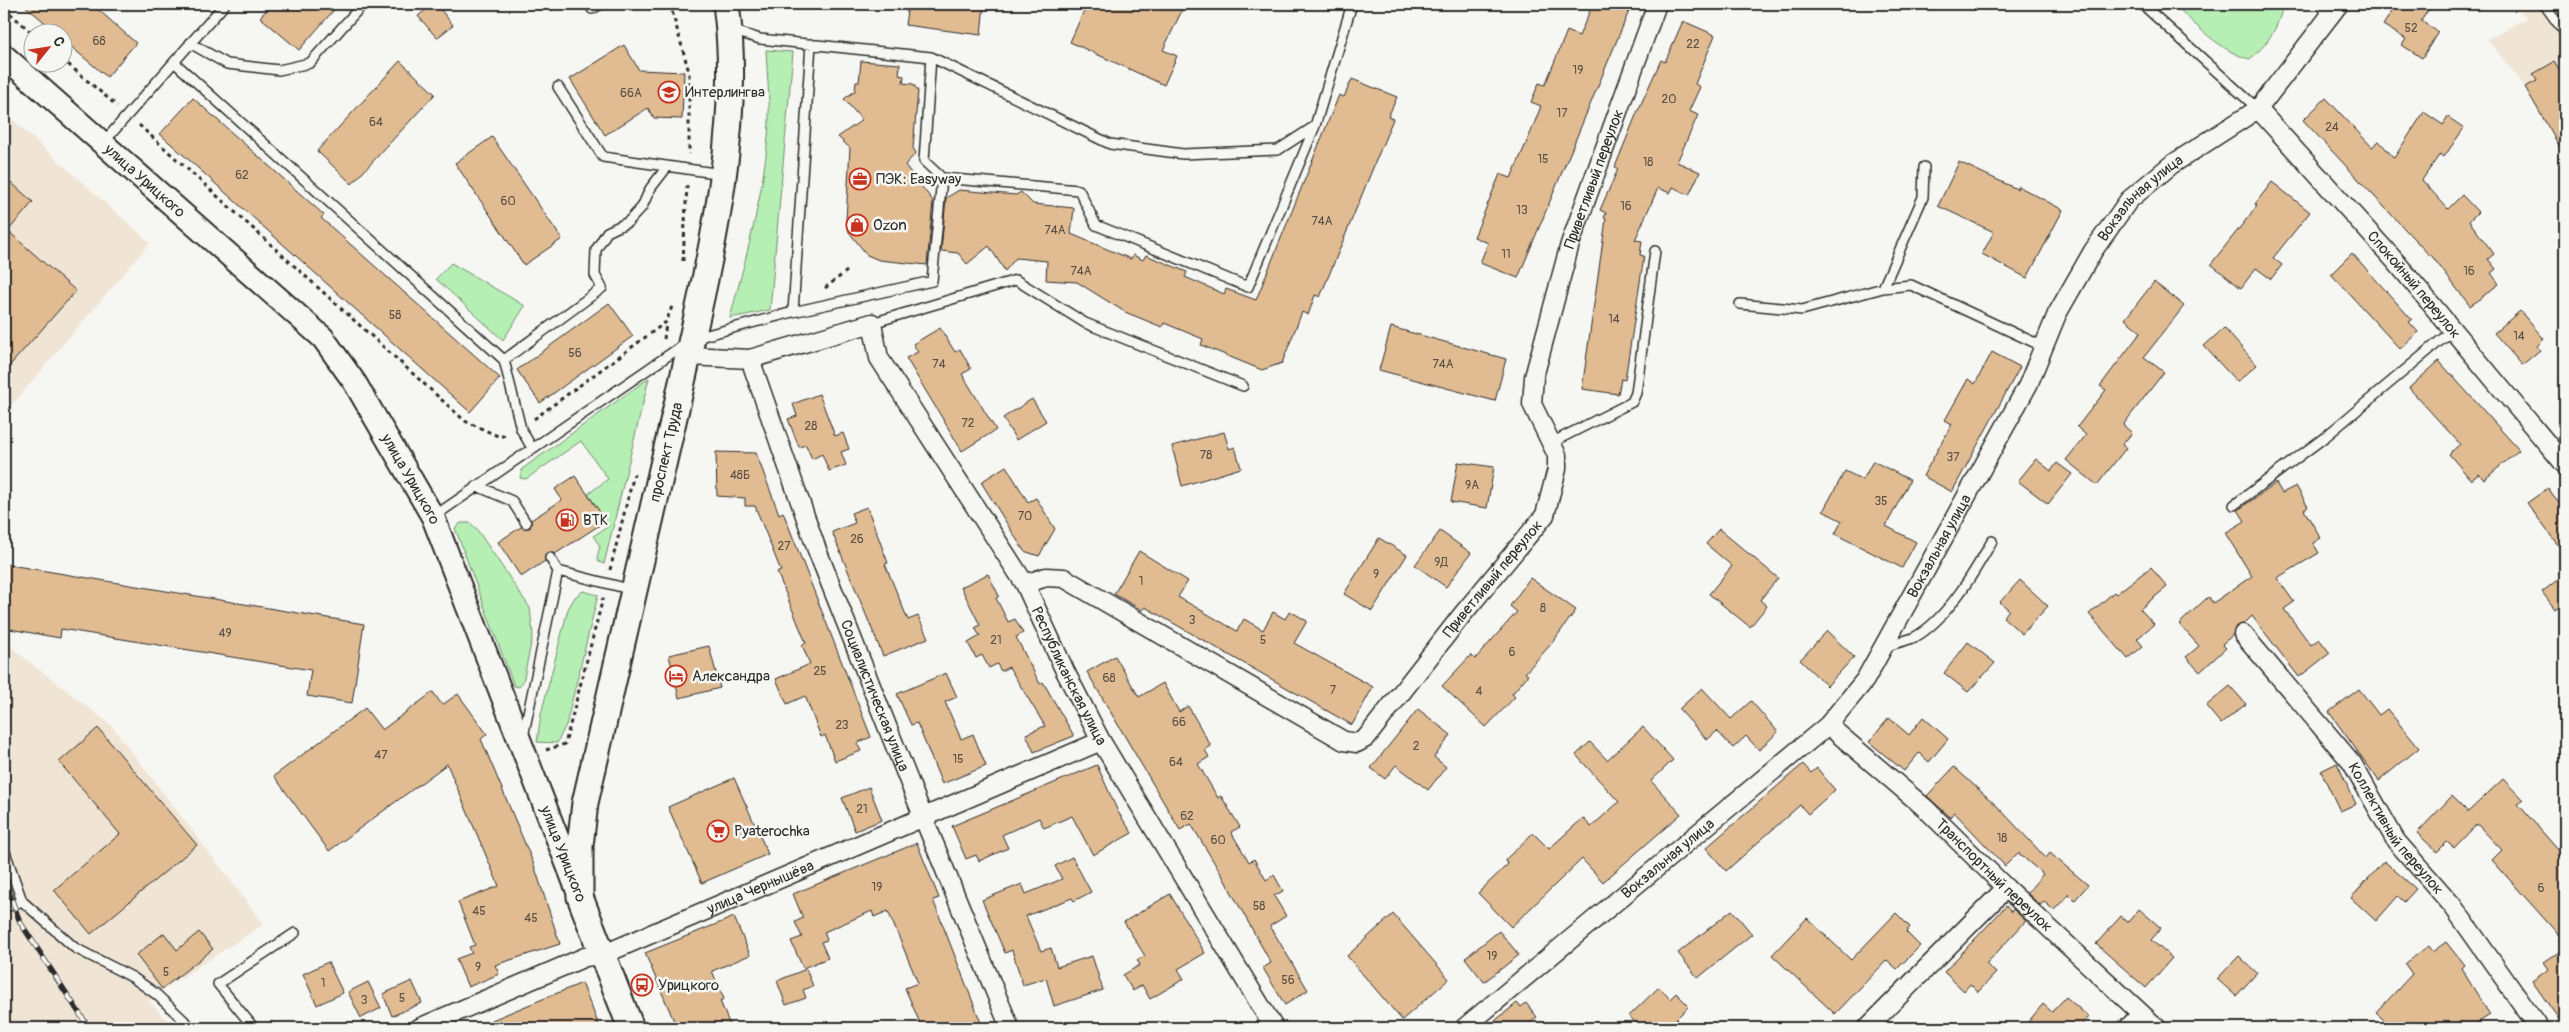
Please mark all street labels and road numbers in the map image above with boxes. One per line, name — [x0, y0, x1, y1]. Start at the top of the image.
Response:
street label: Приветливый переулок — [1560, 106, 1628, 251]
street label: улица Урицкого — [100, 139, 189, 221]
street label: Вокзальная улица — [2093, 150, 2187, 245]
street label: Спокойный переулок — [2363, 227, 2465, 343]
street label: проспект Труда — [645, 400, 687, 504]
street label: улица Урицкого — [377, 429, 444, 527]
street label: Вокзальная улица — [1903, 491, 1975, 601]
street label: Приветливый переулок — [1438, 516, 1547, 641]
street label: Республиканская улица — [1027, 604, 1111, 749]
street label: Социалистическая улица — [836, 617, 914, 774]
street label: Коллективный переулок — [2344, 759, 2448, 898]
street label: улица Урицкого — [536, 802, 590, 905]
street label: Вокзальная улица — [1617, 814, 1718, 903]
street label: Транспортный переулок — [1932, 814, 2057, 936]
street label: улица Чернышёва — [703, 856, 817, 919]

